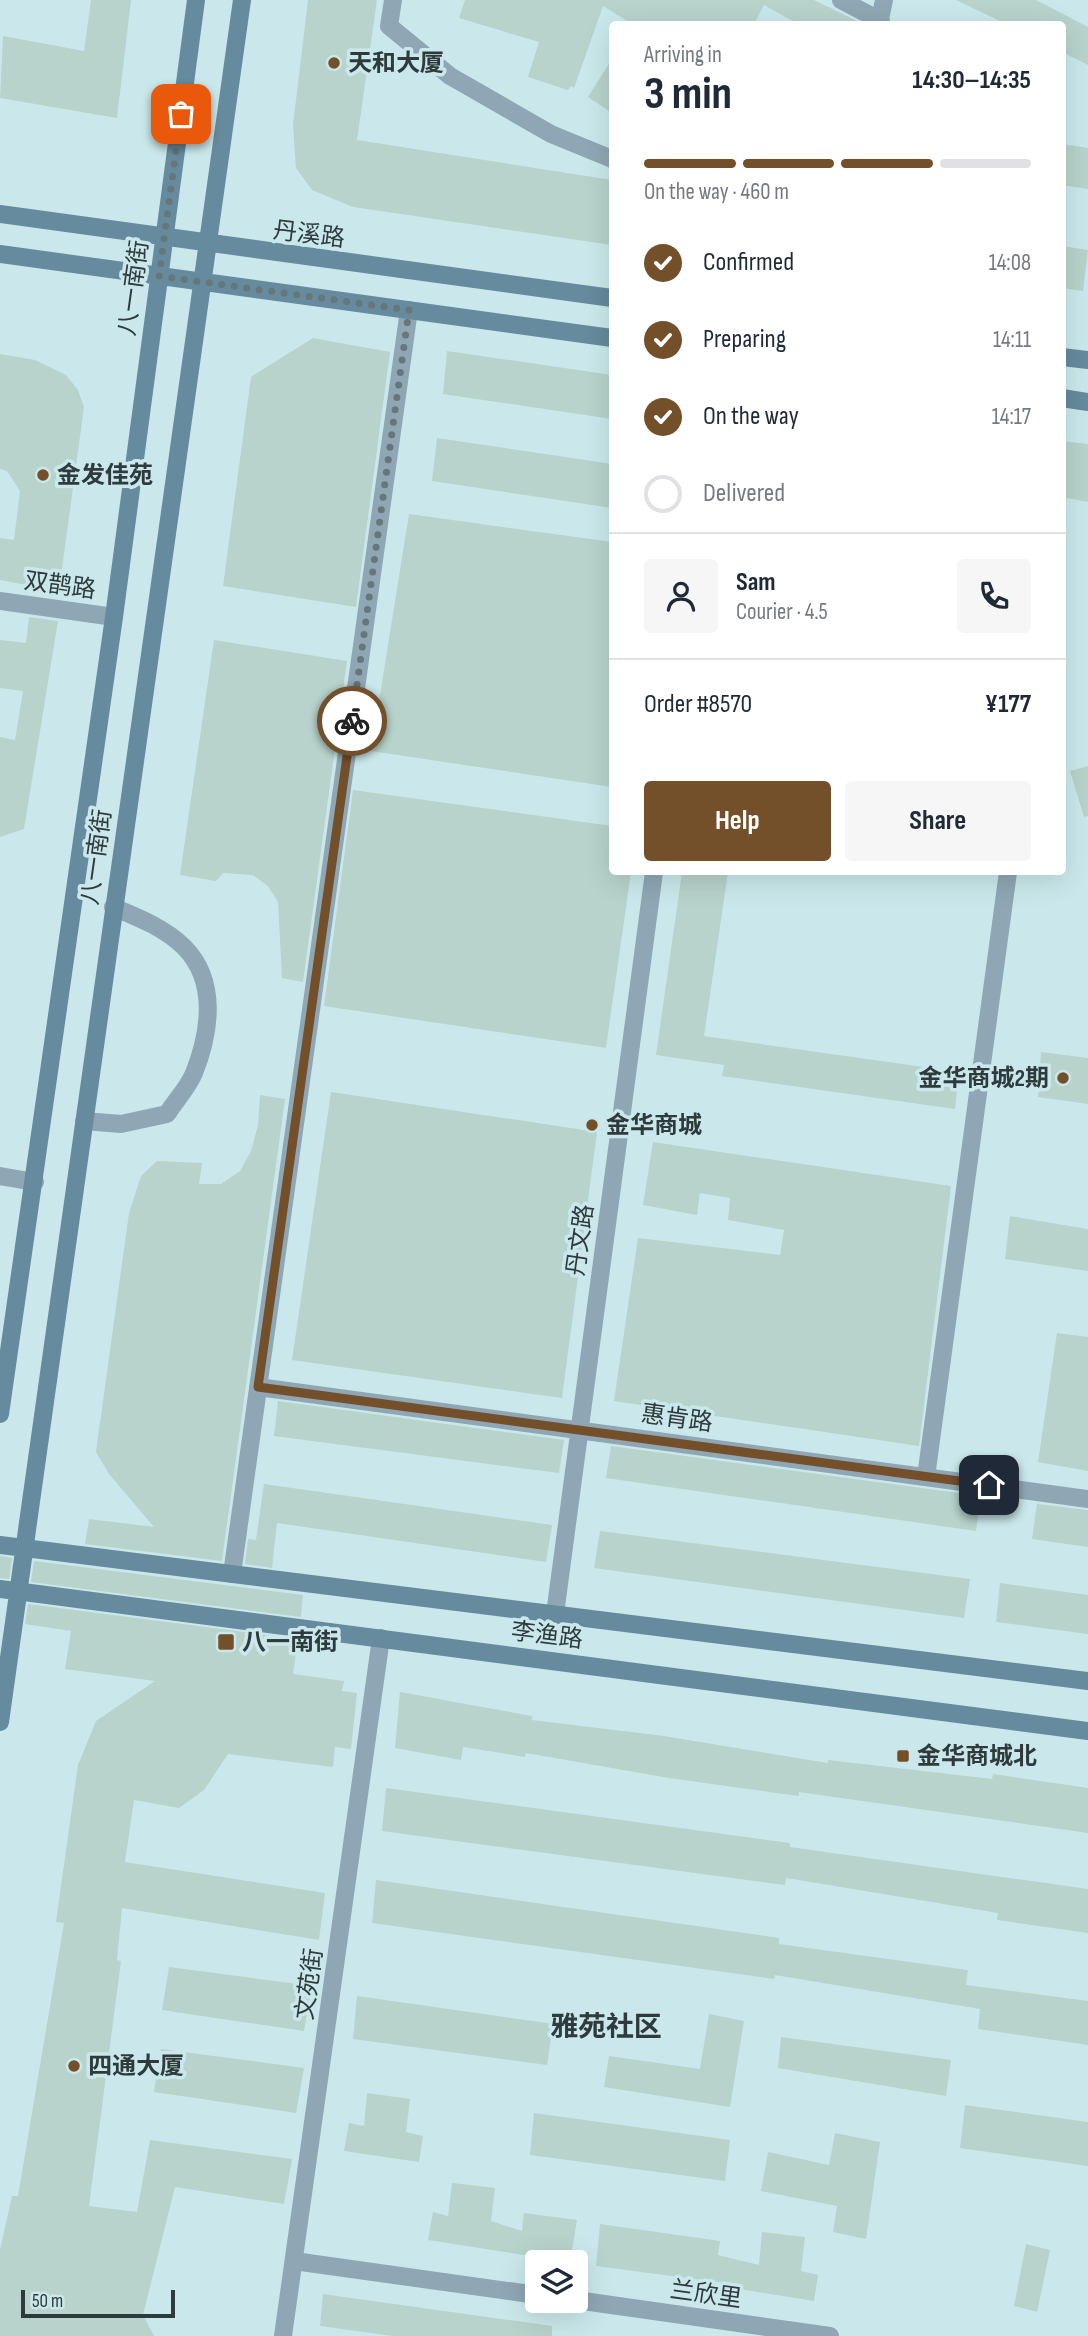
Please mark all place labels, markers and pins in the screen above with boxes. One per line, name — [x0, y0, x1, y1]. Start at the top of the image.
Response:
place label: 天和大厦 — [348, 49, 444, 78]
marker: 天和大厦 — [326, 55, 342, 71]
pin — [151, 84, 211, 144]
place label: 金发佳苑 — [57, 461, 153, 490]
marker: 金发佳苑 — [35, 467, 51, 483]
place label: 金华商城2期 — [918, 1064, 1049, 1093]
marker: 金华商城2期 — [1055, 1070, 1071, 1086]
place label: 金华商城 — [606, 1111, 702, 1140]
marker: 金华商城 — [584, 1117, 600, 1133]
pin — [959, 1455, 1019, 1515]
place label: 八一南街 — [242, 1628, 338, 1657]
marker: 八一南街 — [216, 1632, 236, 1652]
place label: 金华商城北 — [917, 1742, 1037, 1771]
marker: 金华商城北 — [895, 1748, 911, 1764]
place label: 四通大厦 — [88, 2052, 184, 2081]
marker: 四通大厦 — [66, 2058, 82, 2074]

